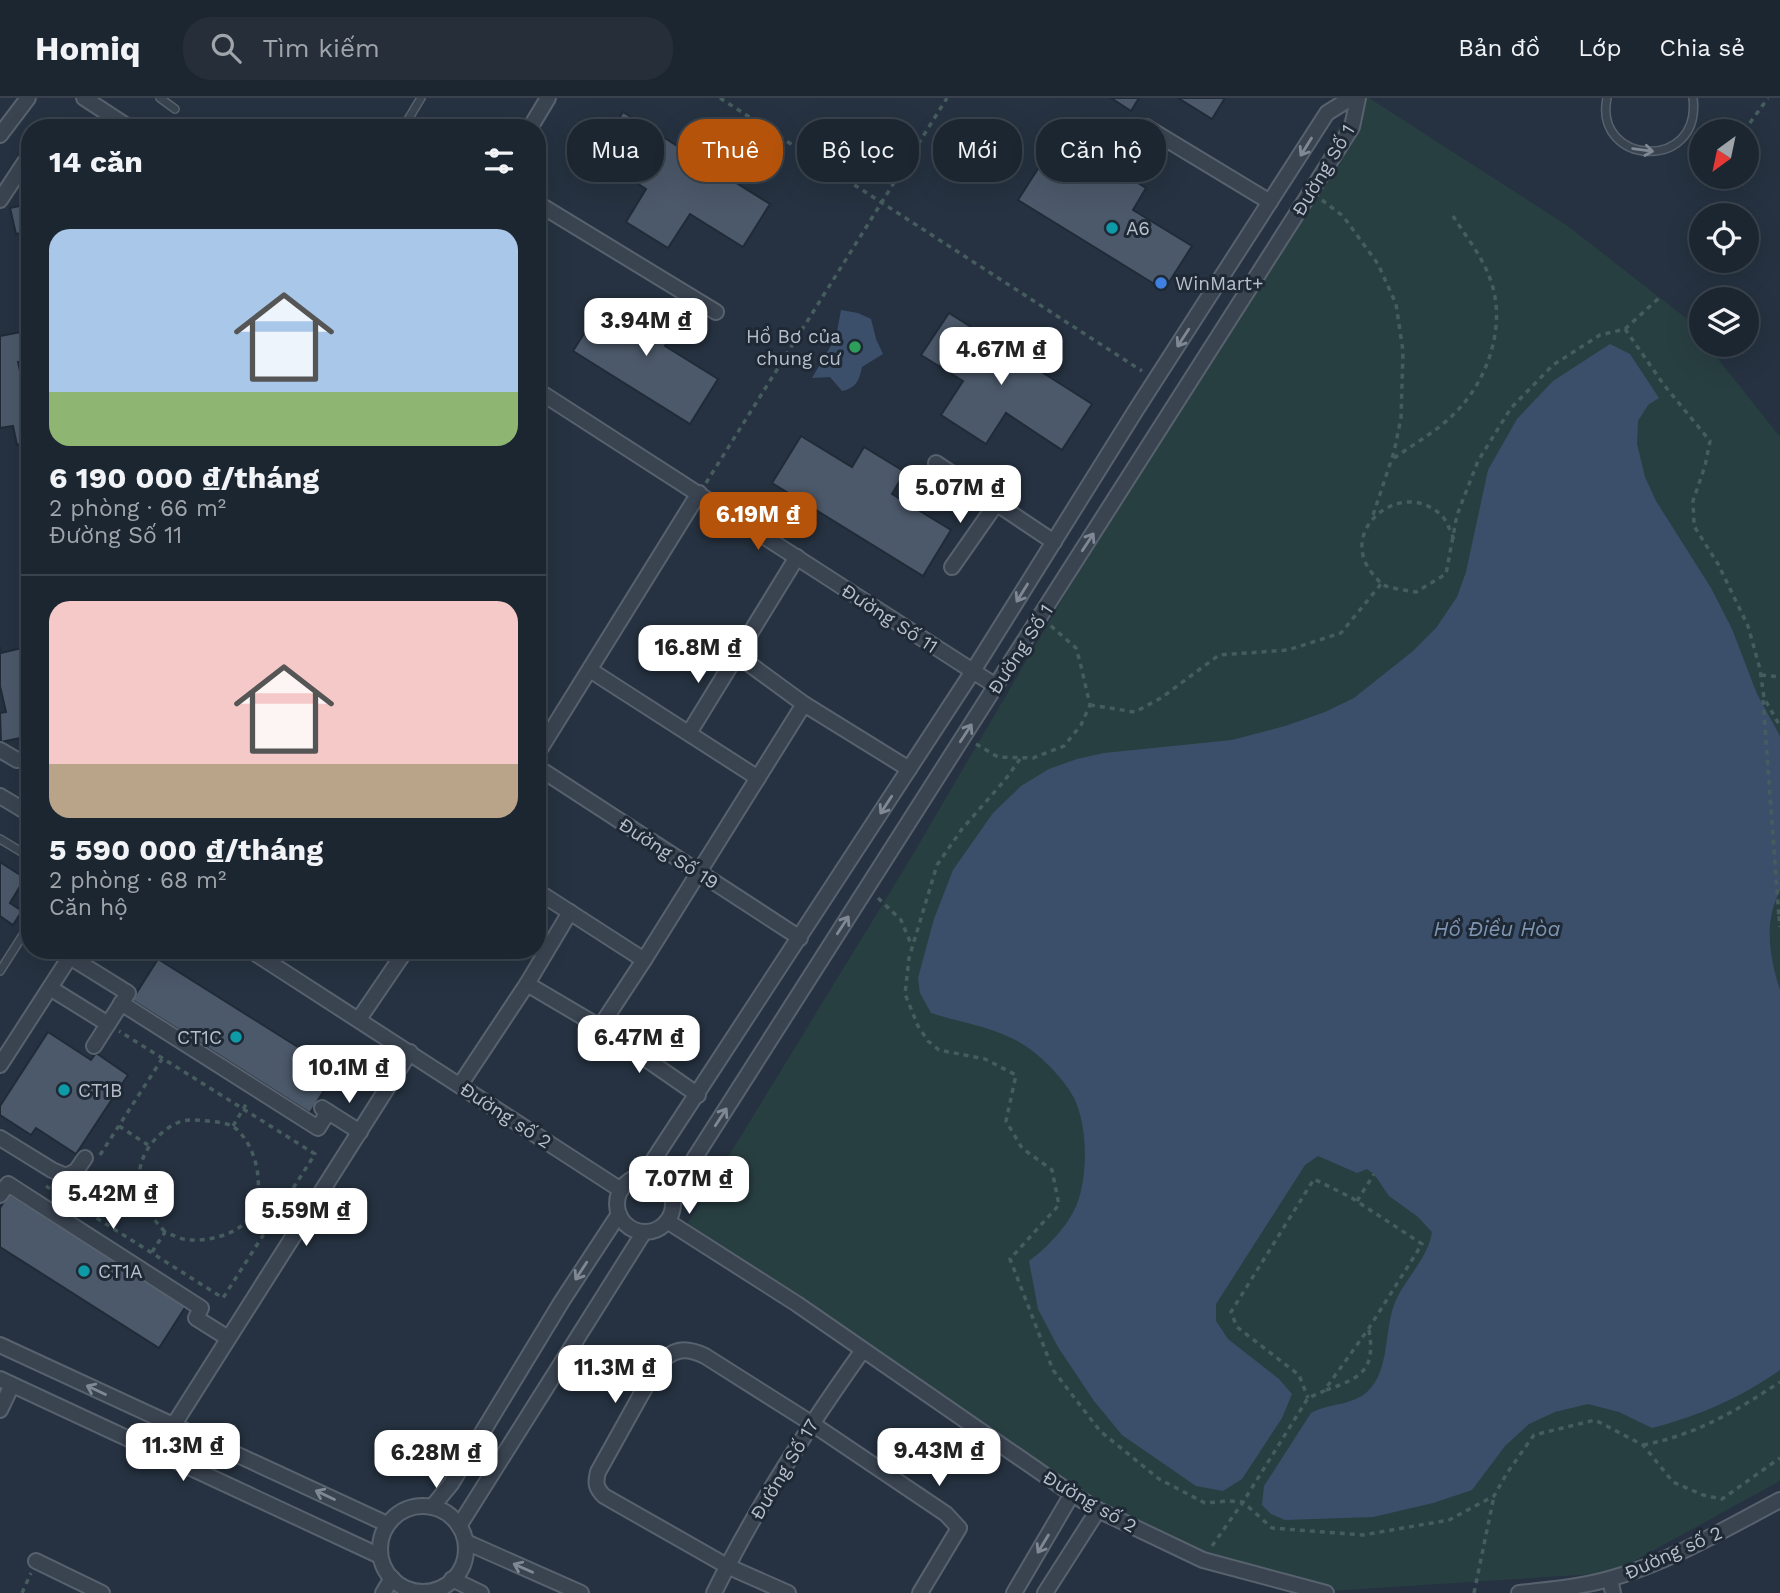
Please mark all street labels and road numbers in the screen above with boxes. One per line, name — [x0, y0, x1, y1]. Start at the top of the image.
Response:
street label: Đường Số 1 — [1287, 120, 1360, 220]
street label: Đường Số 11 — [837, 579, 942, 658]
street label: Đường Số 1 — [983, 600, 1058, 699]
street label: Đường Số 19 — [615, 813, 723, 894]
street label: Đường số 2 — [456, 1077, 556, 1154]
street label: Đường Số 17 — [745, 1415, 823, 1524]
street label: Đường số 2 — [1039, 1465, 1141, 1538]
street label: Đường số 2 — [1621, 1521, 1726, 1584]

